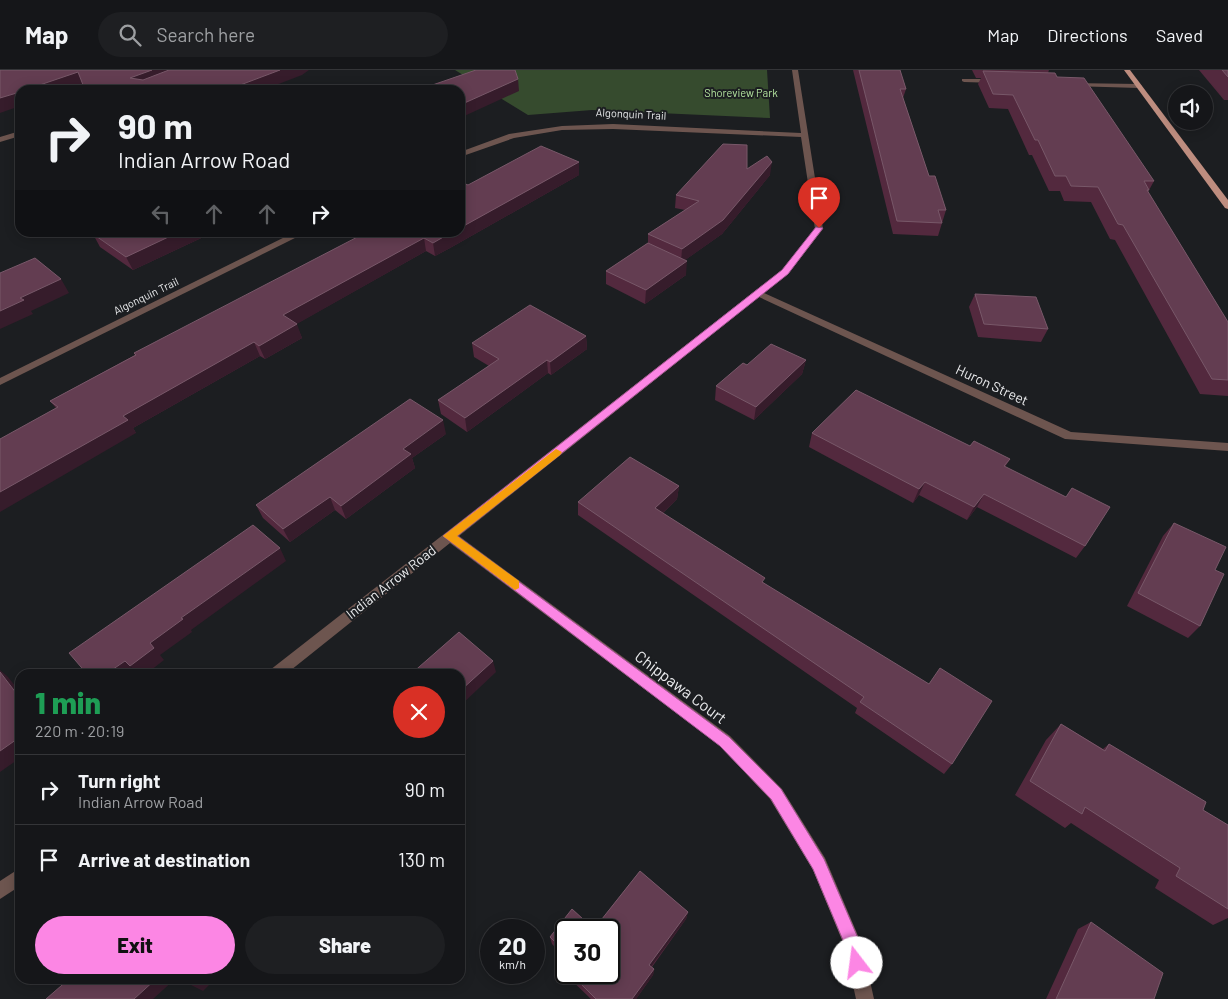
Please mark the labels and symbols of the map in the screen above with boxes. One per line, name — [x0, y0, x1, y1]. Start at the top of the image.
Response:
park label: Shoreview Park — [704, 86, 778, 99]
street label: Algonquin Trail — [595, 105, 667, 122]
pin — [798, 177, 840, 228]
street label: Algonquin Trail — [111, 274, 180, 317]
street label: Huron Street — [953, 360, 1031, 409]
street label: Indian Arrow Road — [342, 541, 439, 622]
street label: Chippawa Court — [632, 646, 731, 727]
speed limit sign: 30 — [555, 919, 620, 984]
position arrow — [830, 936, 882, 988]

